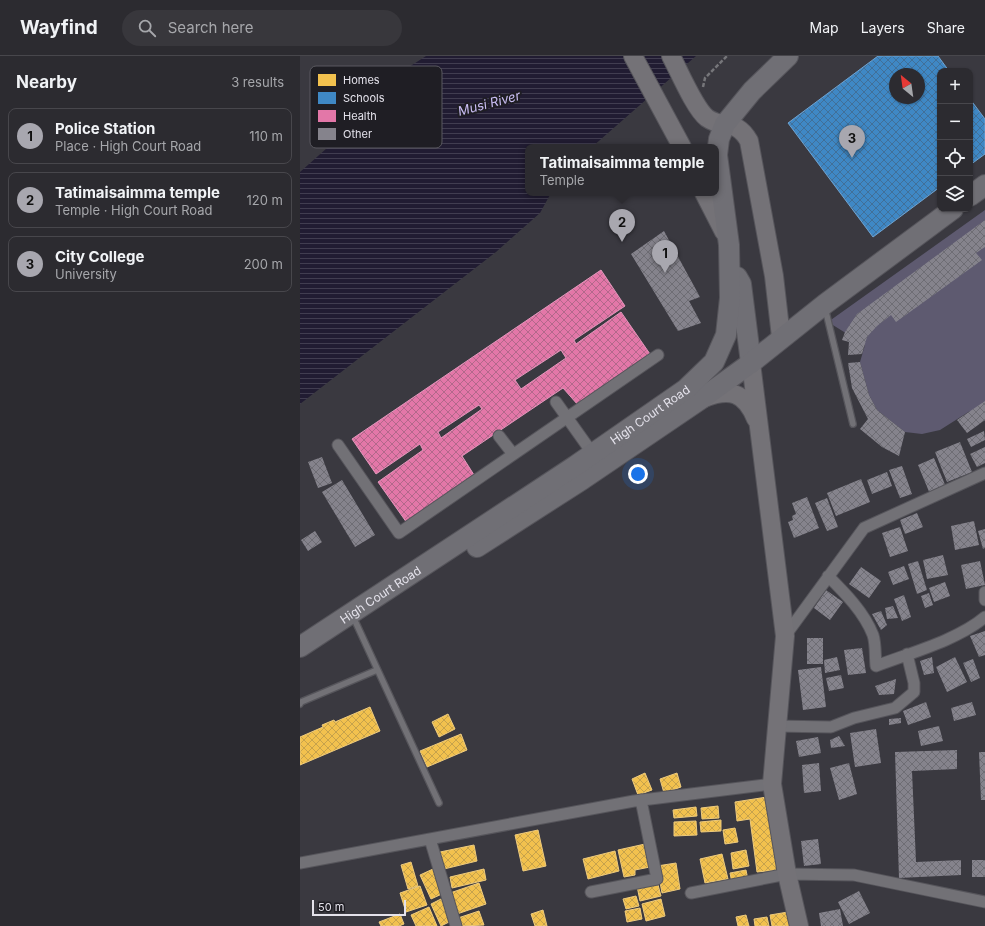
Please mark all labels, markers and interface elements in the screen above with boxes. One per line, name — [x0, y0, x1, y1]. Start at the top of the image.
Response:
search box — [122, 10, 402, 46]
text: Wayfind — [20, 16, 98, 39]
icon: search — [136, 17, 158, 39]
text: Search here — [168, 18, 253, 37]
text: Map — [810, 19, 839, 36]
text: Layers — [861, 19, 905, 36]
text: Share — [927, 19, 965, 36]
legend — [310, 66, 442, 148]
north arrow — [889, 68, 925, 104]
map controls — [937, 68, 973, 212]
button: + — [937, 68, 973, 104]
text: Nearby — [16, 72, 77, 92]
text: Homes — [343, 73, 380, 87]
text: 3 results — [231, 74, 284, 90]
water label: Musi River — [456, 87, 523, 119]
text: Schools — [343, 91, 385, 105]
button: − — [937, 104, 973, 140]
text: Health — [343, 109, 377, 123]
text: Police Station — [55, 119, 155, 138]
pin: 3 — [839, 125, 865, 158]
text: Other — [343, 127, 372, 141]
text: 1 — [27, 128, 33, 144]
text: 110 m — [249, 128, 283, 144]
text: Place · High Court Road — [55, 138, 201, 154]
button: locate — [937, 140, 973, 176]
popup — [525, 144, 719, 196]
text: Tatimaisaimma temple — [540, 153, 704, 172]
text: Temple — [540, 172, 585, 188]
button: layers — [937, 176, 973, 212]
text: Tatimaisaimma temple — [55, 183, 220, 202]
text: 2 — [26, 192, 34, 208]
text: 120 m — [247, 192, 283, 208]
text: Temple · High Court Road — [55, 202, 213, 218]
pin: 2 — [609, 209, 635, 242]
pin: 1 — [652, 240, 678, 273]
text: City College — [55, 247, 144, 266]
text: 3 — [26, 256, 34, 272]
text: 200 m — [244, 256, 283, 272]
text: University — [55, 266, 117, 282]
street label: High Court Road — [607, 381, 692, 447]
your location — [628, 464, 648, 484]
street label: High Court Road — [337, 562, 423, 626]
scale bar — [312, 898, 406, 917]
text: 50 m — [318, 900, 344, 914]

